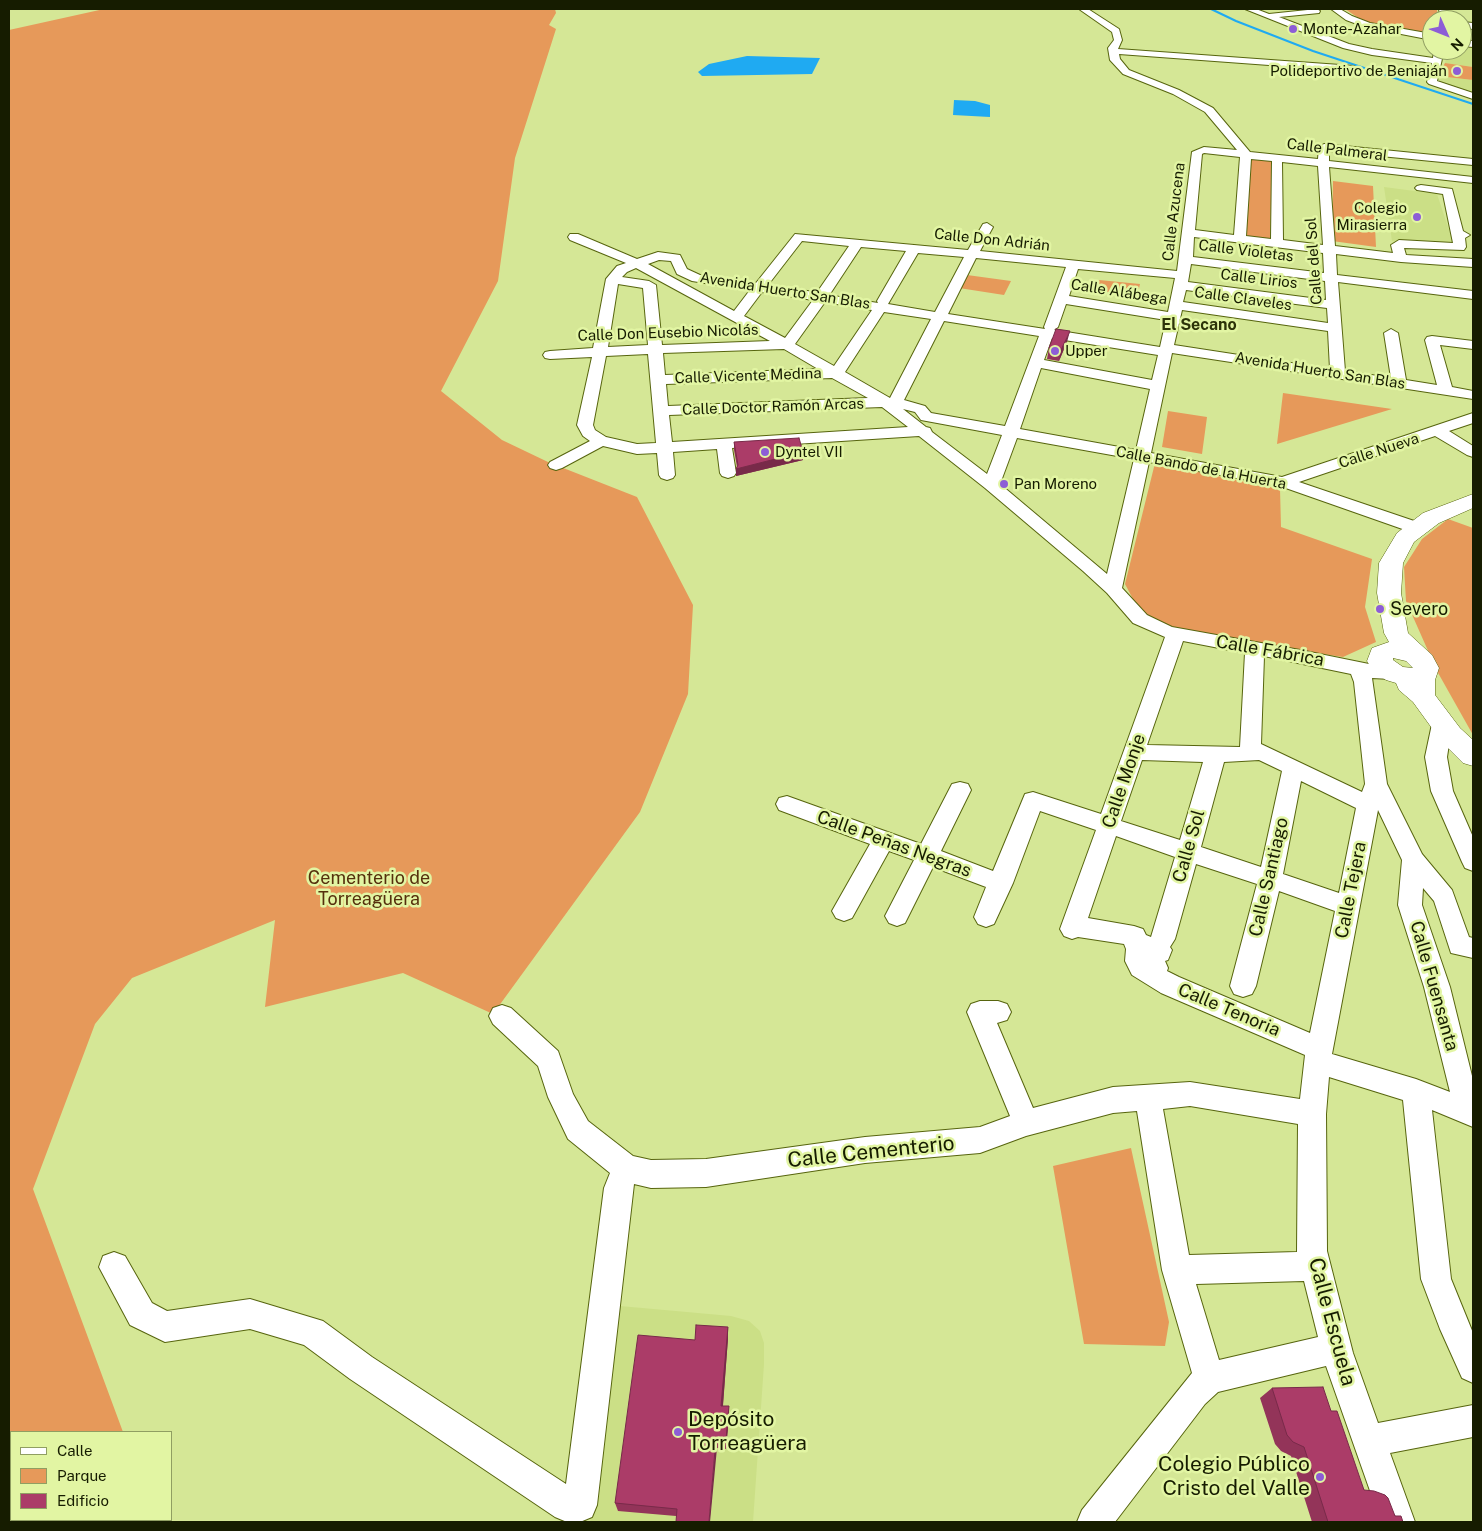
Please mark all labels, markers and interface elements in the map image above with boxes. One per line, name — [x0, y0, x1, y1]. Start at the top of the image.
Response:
north arrow — [1422, 10, 1472, 60]
place label: Monte-Azahar — [1303, 20, 1402, 38]
marker: Monte-Azahar — [1287, 23, 1299, 35]
text: N — [1448, 35, 1467, 54]
place label: Polideportivo de Beniaján — [1270, 62, 1447, 80]
marker: Polideportivo de Beniaján — [1451, 65, 1463, 77]
street label: Calle Palmeral — [1286, 135, 1388, 165]
street label: Calle Azucena — [1159, 162, 1189, 262]
place label: Colegio Mirasierra — [1337, 199, 1407, 234]
marker: Colegio Mirasierra — [1411, 211, 1423, 223]
street label: Calle del Sol — [1302, 217, 1326, 305]
street label: Calle Don Adrián — [933, 225, 1051, 255]
street label: Calle Violetas — [1198, 236, 1294, 266]
street label: Calle Lirios — [1220, 265, 1298, 293]
street label: Avenida Huerto San Blas — [699, 269, 871, 313]
street label: Calle Alábega — [1070, 275, 1168, 309]
street label: Calle Claveles — [1193, 283, 1293, 315]
district label: El Secano — [1161, 315, 1237, 335]
street label: Calle Don Eusebio Nicolás — [577, 321, 759, 345]
place label: Upper — [1065, 342, 1108, 360]
marker: Upper — [1049, 345, 1061, 357]
street label: Avenida Huerto San Blas — [1234, 349, 1406, 393]
street label: Calle Vicente Medina — [674, 364, 822, 388]
street label: Calle Doctor Ramón Arcas — [682, 395, 864, 419]
street label: Calle Nueva — [1337, 430, 1421, 472]
place label: Dyntel VII — [775, 443, 843, 461]
street label: Calle Bando de la Huerta — [1114, 443, 1288, 493]
marker: Dyntel VII — [759, 446, 771, 458]
place label: Pan Moreno — [1014, 475, 1097, 493]
marker: Pan Moreno — [998, 478, 1010, 490]
place label: Severo — [1390, 598, 1448, 620]
marker: Severo — [1374, 603, 1386, 615]
street label: Calle Fábrica — [1214, 631, 1326, 671]
street label: Calle Monje — [1098, 731, 1150, 831]
street label: Calle Peñas Negras — [814, 806, 974, 882]
street label: Calle Sol — [1168, 807, 1210, 885]
street label: Calle Santiago — [1245, 815, 1293, 939]
street label: Calle Tejera — [1331, 840, 1371, 940]
park label: Cementerio de Torreagüera — [308, 867, 430, 910]
street label: Calle Fuensanta — [1405, 918, 1463, 1054]
street label: Calle Tenoria — [1175, 979, 1283, 1041]
street label: Calle Cementerio — [786, 1131, 956, 1173]
street label: Calle Escuela — [1303, 1255, 1361, 1389]
place label: Depósito Torreagüera — [688, 1407, 807, 1457]
marker: Depósito Torreagüera — [672, 1426, 684, 1438]
legend — [10, 1431, 172, 1521]
text: Calle — [57, 1442, 93, 1459]
place label: Colegio Público Cristo del Valle — [1158, 1452, 1310, 1502]
text: Parque — [57, 1467, 107, 1484]
marker: Colegio Público Cristo del Valle — [1314, 1471, 1326, 1483]
text: Edificio — [57, 1492, 109, 1509]

